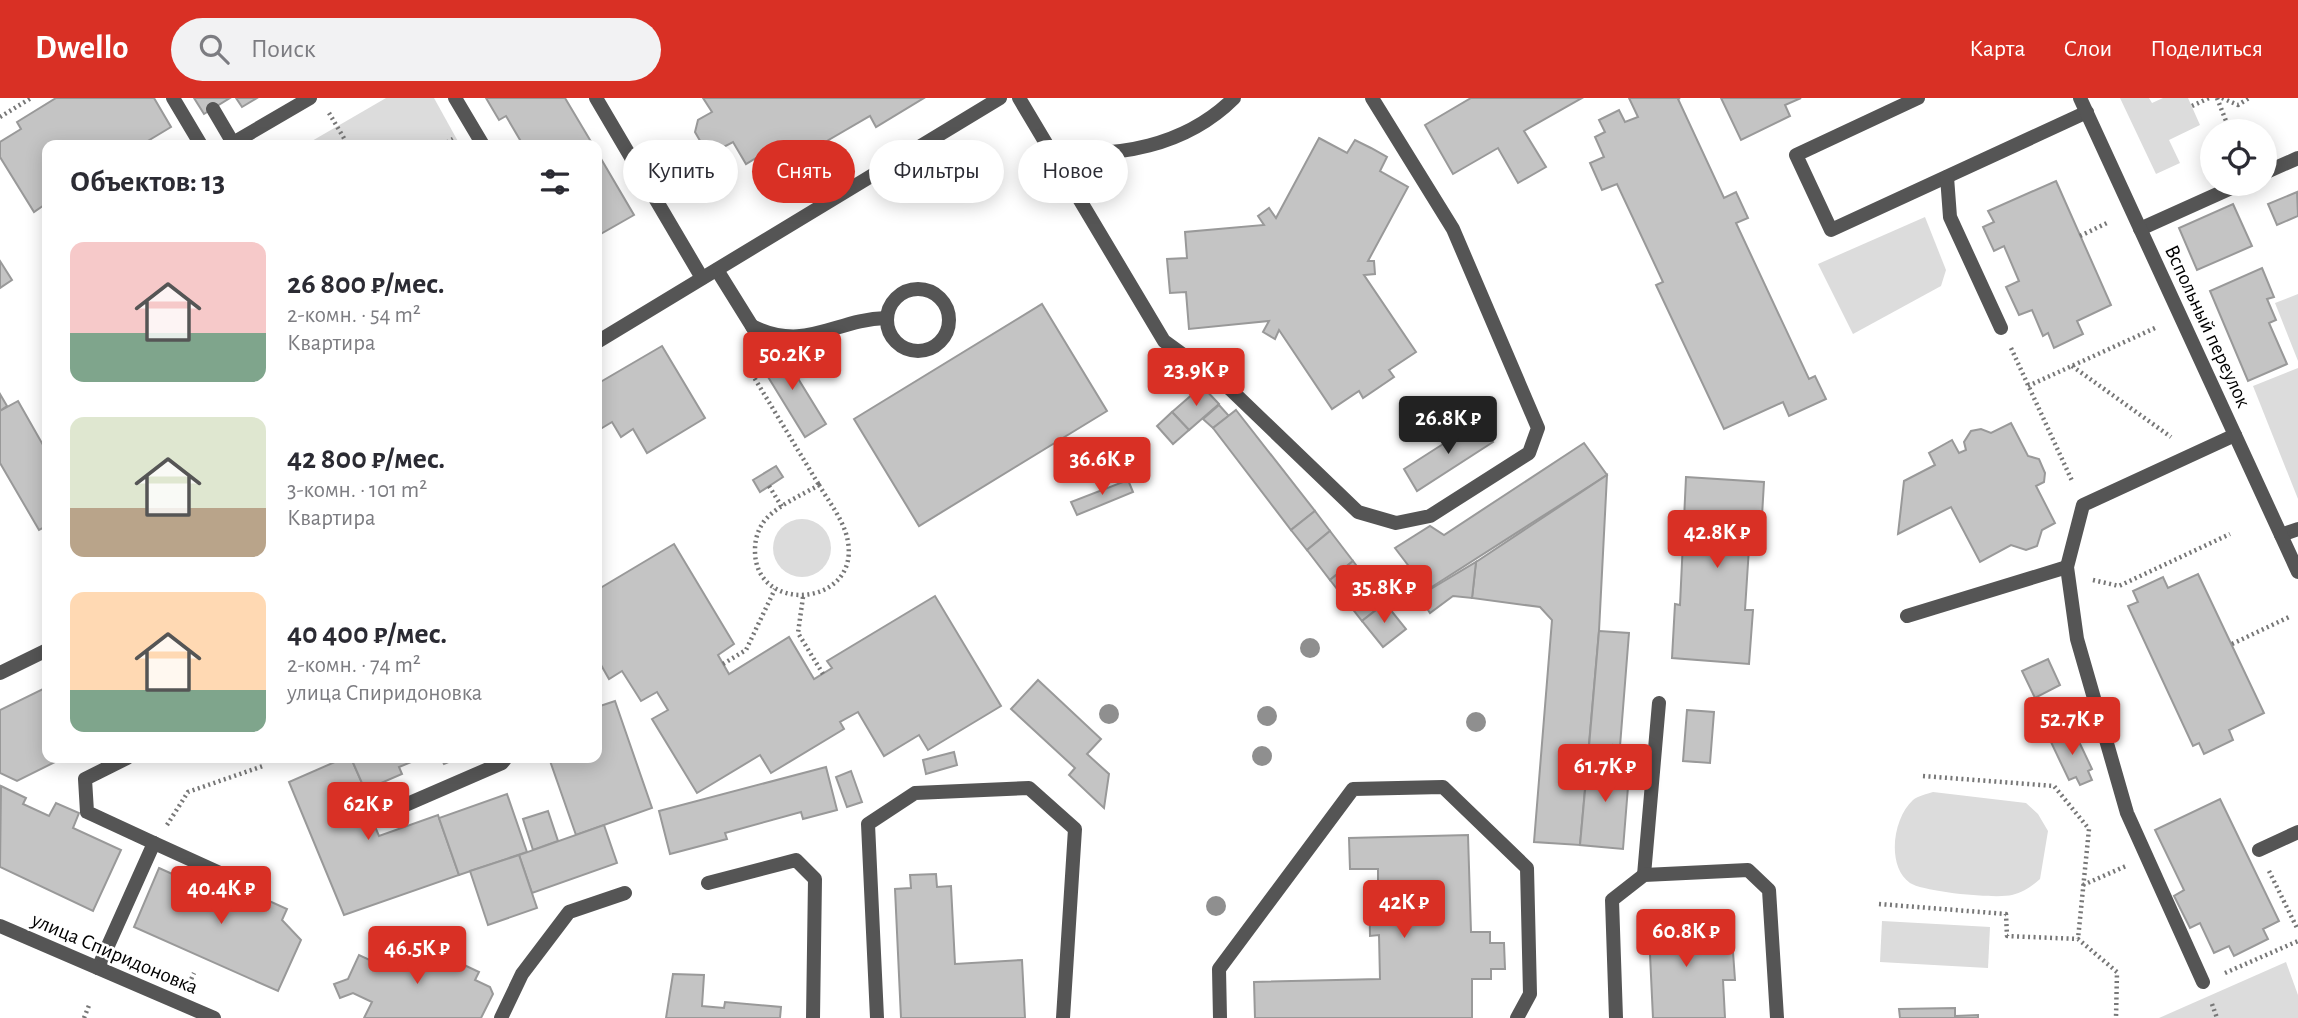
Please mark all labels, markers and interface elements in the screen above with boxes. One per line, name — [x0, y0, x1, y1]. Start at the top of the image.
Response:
search box — [171, 18, 661, 81]
icon: search — [195, 30, 233, 68]
text: Dwello — [35, 32, 129, 65]
text: Поиск — [251, 36, 316, 62]
text: Карта — [1969, 37, 2025, 61]
text: Слои — [2063, 37, 2112, 61]
text: Поделиться — [2150, 37, 2263, 61]
map controls — [2200, 119, 2277, 196]
button: locate — [2200, 119, 2277, 196]
chip: Купить — [623, 140, 738, 203]
chip: Снять — [752, 140, 855, 203]
chip: Фильтры — [869, 140, 1004, 203]
chip: Новое — [1018, 140, 1128, 203]
icon: filters — [536, 163, 574, 201]
text: Объектов: 13 — [70, 167, 225, 197]
street label: Вспольный переулок — [2161, 242, 2254, 411]
text: 26 800 ₽/мес. — [287, 269, 445, 299]
icon: home — [126, 270, 210, 354]
text: 2-комн. · 54 m² — [287, 304, 421, 327]
text: Квартира — [287, 332, 375, 355]
pin: 50.2K ₽ — [727, 332, 857, 392]
text: 50.2K ₽ — [759, 343, 825, 366]
pin: 23.9K ₽ — [1131, 348, 1261, 408]
text: 23.9K ₽ — [1164, 359, 1228, 382]
pin: 26.8K ₽ — [1383, 396, 1513, 456]
text: 26.8K ₽ — [1415, 407, 1481, 430]
pin: 36.6K ₽ — [1037, 438, 1167, 497]
text: 42 800 ₽/мес. — [287, 444, 445, 474]
icon: home — [126, 445, 210, 529]
text: 36.6K ₽ — [1069, 448, 1135, 471]
text: 3-комн. · 101 m² — [287, 479, 427, 502]
text: Квартира — [287, 507, 375, 530]
pin: 42.8K ₽ — [1652, 510, 1782, 570]
text: 42.8K ₽ — [1684, 521, 1750, 544]
pin: 35.8K ₽ — [1319, 566, 1449, 625]
text: 35.8K ₽ — [1352, 576, 1416, 599]
text: 40 400 ₽/мес. — [287, 619, 447, 649]
icon: home — [126, 620, 210, 704]
text: 2-комн. · 74 m² — [287, 654, 421, 677]
text: улица Спиридоновка — [287, 682, 482, 705]
pin: 52.7K ₽ — [2007, 698, 2137, 757]
text: 52.7K ₽ — [2040, 708, 2104, 731]
pin: 61.7K ₽ — [1540, 744, 1670, 804]
text: 61.7K ₽ — [1574, 755, 1636, 778]
pin: 62K ₽ — [319, 782, 417, 842]
text: 62K ₽ — [343, 793, 393, 816]
pin: 40.4K ₽ — [156, 866, 286, 926]
text: 40.4K ₽ — [187, 877, 255, 900]
pin: 42K ₽ — [1355, 880, 1453, 940]
text: 42K ₽ — [1379, 891, 1429, 914]
street label: улица Спиридоновка — [28, 909, 201, 998]
pin: 60.8K ₽ — [1621, 910, 1751, 969]
text: 60.8K ₽ — [1652, 920, 1720, 943]
pin: 46.5K ₽ — [352, 926, 482, 986]
text: 46.5K ₽ — [384, 937, 450, 960]

